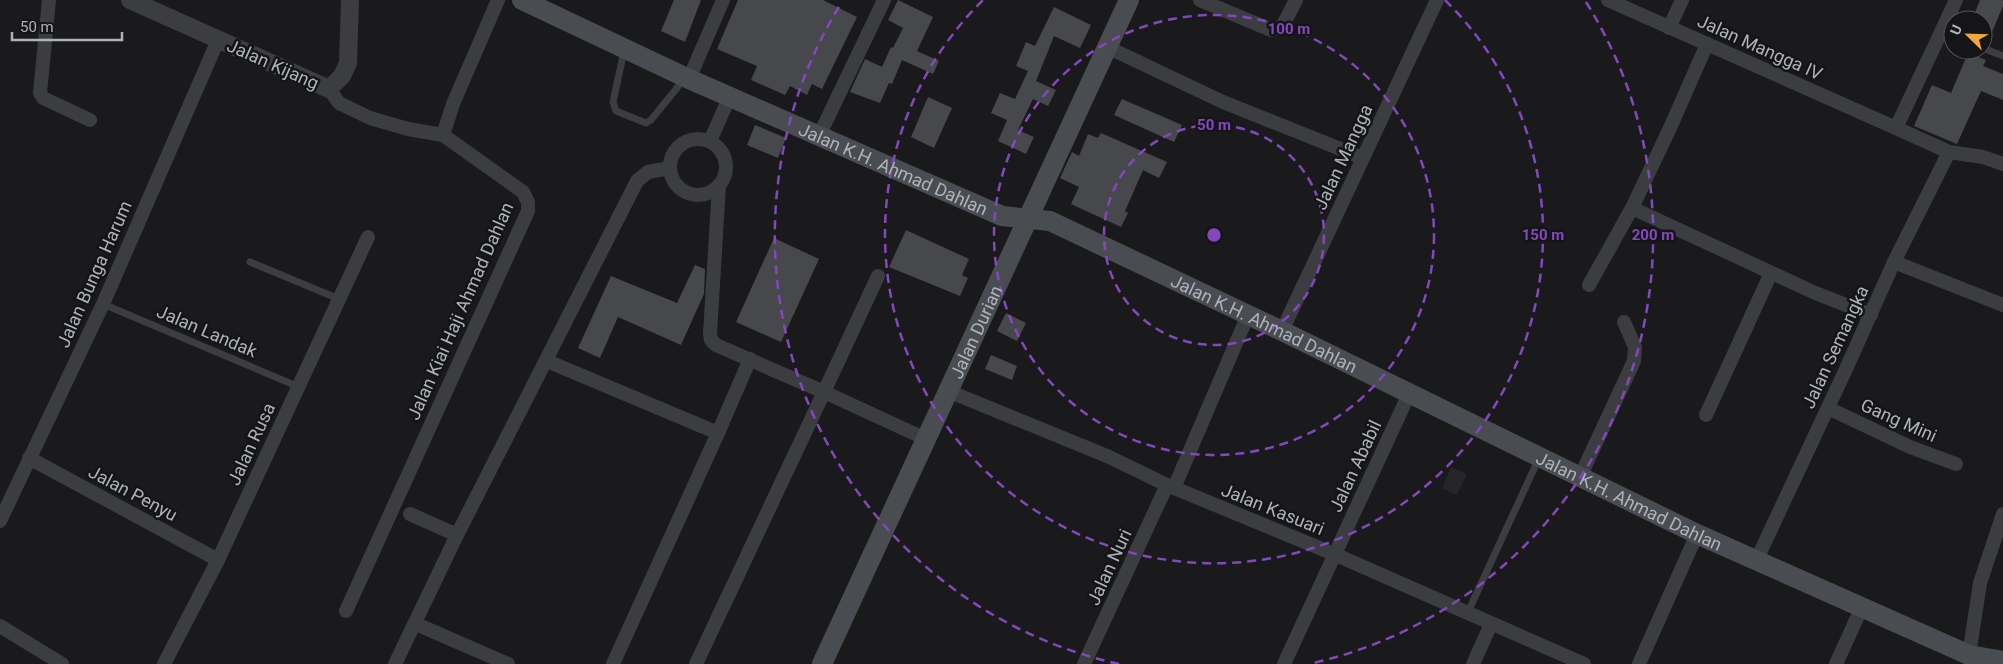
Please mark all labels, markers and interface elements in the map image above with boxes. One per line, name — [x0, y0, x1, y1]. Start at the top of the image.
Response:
scale bar — [12, 10, 122, 42]
street label: Jalan Mangga IV — [1694, 10, 1826, 84]
north arrow — [1943, 10, 1993, 60]
text: 50 m — [20, 18, 54, 36]
text: 100 m — [1268, 20, 1310, 38]
text: U — [1947, 23, 1965, 37]
street label: Jalan Kijang — [224, 34, 322, 94]
street label: Jalan Mangga — [1309, 101, 1377, 213]
text: 50 m — [1197, 116, 1231, 134]
street label: Jalan K.H. Ahmad Dahlan — [796, 118, 991, 219]
street label: Jalan Bunga Harum — [52, 197, 136, 351]
street label: Jalan Kiai Haji Ahmad Dahlan — [402, 199, 518, 423]
centre of rings — [1205, 226, 1223, 244]
text: 150 m — [1522, 226, 1564, 244]
text: 200 m — [1632, 226, 1674, 244]
street label: Jalan K.H. Ahmad Dahlan — [1168, 269, 1361, 377]
street label: Jalan Durian — [945, 282, 1006, 382]
street label: Jalan Semangka — [1797, 282, 1873, 412]
street label: Jalan Landak — [154, 300, 261, 362]
street label: Gang Mini — [1858, 394, 1940, 446]
street label: Jalan Rusa — [223, 400, 279, 488]
street label: Jalan Ababil — [1325, 417, 1385, 515]
street label: Jalan K.H. Ahmad Dahlan — [1533, 447, 1726, 554]
street label: Jalan Penyu — [85, 461, 181, 525]
street label: Jalan Kasuari — [1219, 479, 1327, 539]
street label: Jalan Nuri — [1082, 526, 1136, 608]

